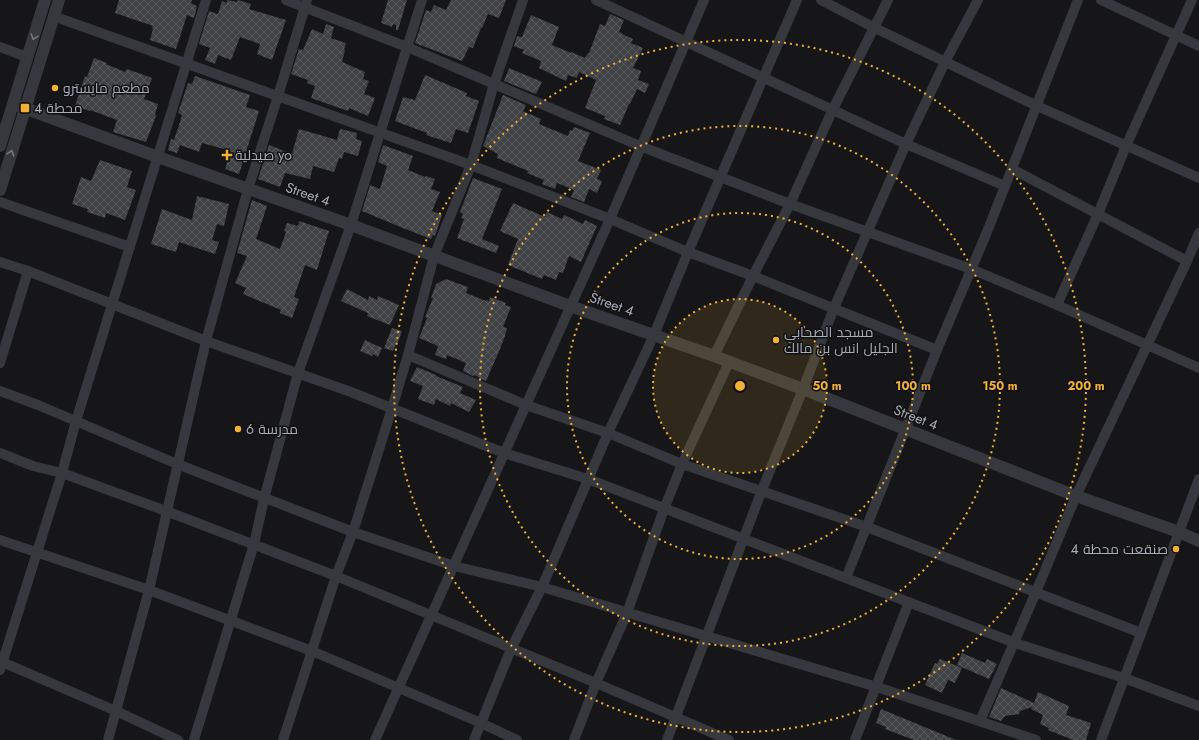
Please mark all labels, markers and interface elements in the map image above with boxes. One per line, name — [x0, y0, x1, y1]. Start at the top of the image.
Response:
one-way arrow — [30, 34, 39, 41]
place label: مطعم مايسترو — [63, 78, 150, 98]
marker: مطعم مايسترو — [50, 83, 60, 93]
place label: محطة 4 — [34, 98, 82, 118]
marker: محطة 4 — [19, 102, 31, 114]
place label: صيدلية yo — [235, 145, 292, 165]
one-way arrow — [6, 149, 15, 156]
marker: صيدلية yo — [222, 150, 232, 160]
street label: Street 4 — [283, 177, 333, 211]
street label: Street 4 — [587, 287, 637, 321]
place label: مسجد الصحابي الجليل انس بن مالك — [784, 322, 898, 358]
marker: مسجد الصحابي الجليل انس بن مالك — [771, 335, 781, 345]
text: 50 m — [812, 377, 842, 395]
text: 100 m — [895, 377, 931, 395]
text: 150 m — [982, 377, 1018, 395]
text: 200 m — [1067, 377, 1105, 395]
centre of rings — [733, 379, 747, 393]
street label: Street 4 — [891, 399, 941, 435]
place label: مدرسة 6 — [246, 419, 298, 439]
marker: مدرسة 6 — [233, 424, 243, 434]
place label: صنقعت محطة 4 — [1071, 539, 1168, 559]
marker: صنقعت محطة 4 — [1171, 544, 1181, 554]

